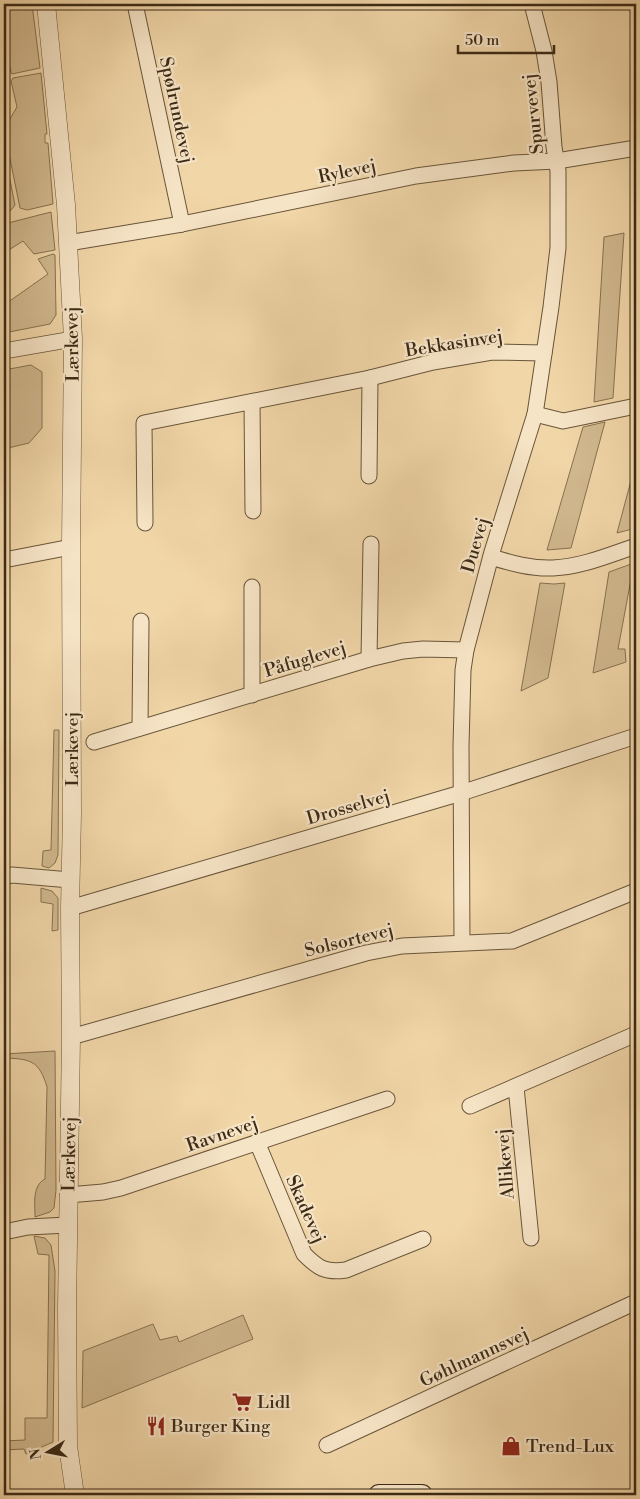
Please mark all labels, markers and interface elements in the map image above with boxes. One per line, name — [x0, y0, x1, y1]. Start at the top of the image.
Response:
scale bar — [458, 22, 554, 54]
text: 50 m — [465, 31, 499, 50]
street label: Spølrundevej — [154, 55, 199, 166]
street label: Spurvevej — [518, 73, 549, 155]
street label: Rylevej — [316, 154, 378, 189]
street label: Lærkevej — [60, 306, 85, 382]
street label: Bekkasinvej — [403, 324, 504, 363]
street label: Duevej — [457, 515, 494, 576]
street label: Påfuglevej — [261, 636, 349, 683]
street label: Lærkevej — [61, 711, 84, 787]
street label: Drosselvej — [304, 785, 392, 830]
street label: Solsortevej — [302, 918, 396, 963]
street label: Ravnevej — [183, 1112, 261, 1157]
street label: Lærkevej — [57, 1116, 82, 1192]
street label: Allikevej — [491, 1128, 520, 1201]
street label: Skadevej — [280, 1171, 331, 1247]
street label: Gøhlmannsvej — [416, 1322, 532, 1393]
supermarket icon: Lidl — [231, 1391, 253, 1413]
place label: Lidl — [257, 1391, 291, 1414]
restaurant icon: Burger King — [145, 1415, 167, 1437]
place label: Burger King — [170, 1415, 271, 1438]
north arrow — [22, 1426, 72, 1476]
shop icon: Trend-Lux — [500, 1435, 522, 1457]
place label: Trend-Lux — [526, 1435, 615, 1458]
text: N — [26, 1447, 46, 1461]

